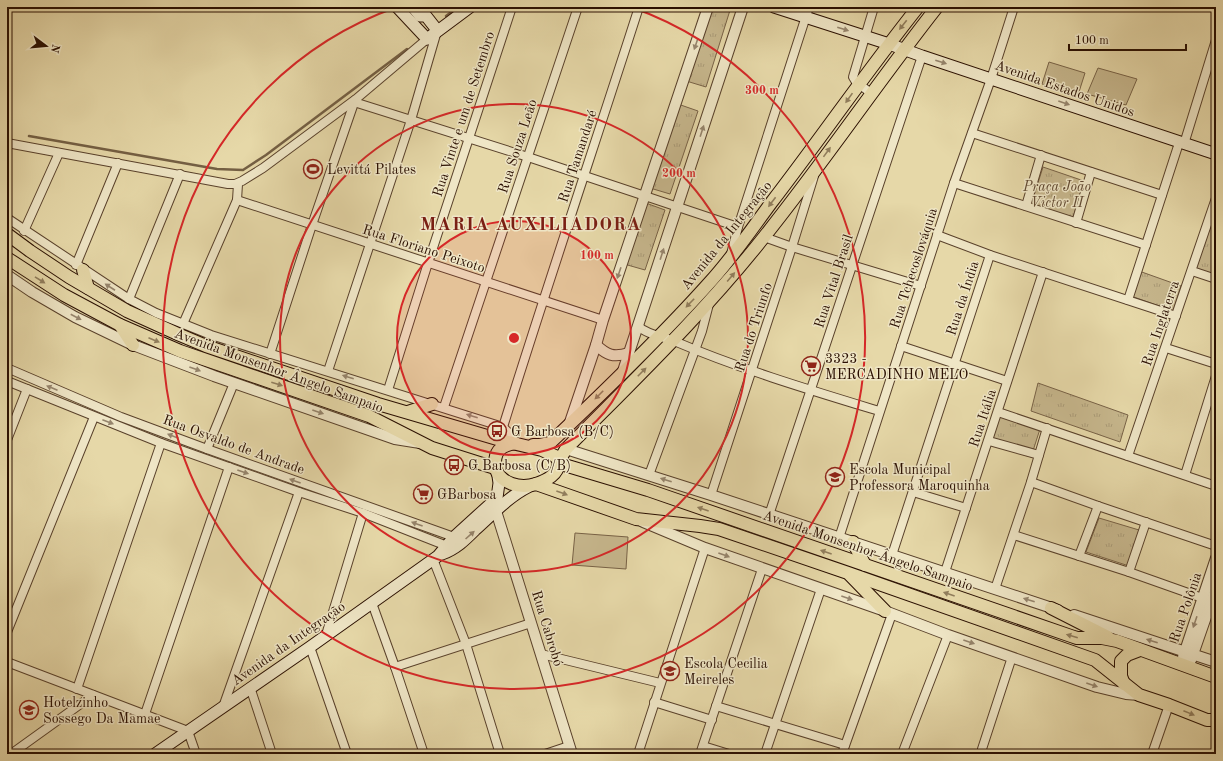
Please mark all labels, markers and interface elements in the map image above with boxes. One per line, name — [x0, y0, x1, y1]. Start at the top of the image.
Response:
one-way arrow — [899, 20, 907, 31]
north arrow — [26, 26, 66, 66]
one-way arrow — [837, 26, 849, 32]
scale bar — [1069, 26, 1186, 52]
street label: Rua Vinte e um de Setembro — [431, 30, 497, 199]
text: 100 m — [1075, 35, 1109, 47]
one-way arrow — [693, 38, 699, 50]
text: N — [48, 43, 61, 54]
street label: Avenida Estados Unidos — [993, 58, 1136, 119]
one-way arrow — [935, 59, 947, 65]
text: 300 m — [745, 85, 779, 97]
one-way arrow — [845, 93, 853, 103]
street label: Rua Souza Leão — [496, 97, 540, 195]
one-way arrow — [1058, 101, 1070, 107]
street label: Rua Tamandaré — [556, 108, 600, 204]
one-way arrow — [699, 125, 705, 137]
one-way arrow — [823, 147, 831, 157]
sports icon: Levittá Pilates — [302, 158, 324, 180]
place label: Levittá Pilates — [327, 163, 416, 177]
text: 200 m — [662, 168, 696, 180]
street label: Avenida da Integração — [679, 179, 775, 293]
park label: Praça João Victor II — [1022, 180, 1091, 210]
one-way arrow — [768, 197, 776, 208]
street label: Rua Tchecoslováquia — [888, 206, 940, 330]
district label: MARIA AUXILIADORA — [420, 216, 642, 234]
street label: Rua Floriano Peixoto — [361, 222, 487, 275]
street label: Rua Vital Brasil — [812, 232, 856, 330]
one-way arrow — [659, 248, 665, 260]
text: 100 m — [580, 250, 614, 262]
street label: Rua da Índia — [941, 258, 982, 337]
one-way arrow — [615, 268, 621, 280]
one-way arrow — [726, 271, 735, 282]
one-way arrow — [34, 276, 46, 283]
street label: Rua Inglaterra — [1140, 279, 1182, 368]
street label: Rua do Triunfo — [733, 281, 775, 374]
one-way arrow — [104, 283, 115, 291]
one-way arrow — [685, 298, 695, 308]
one-way arrow — [70, 314, 82, 320]
street label: Avenida Monsenhor Ângelo Sampaio — [172, 324, 386, 415]
centre of rings — [507, 331, 521, 345]
one-way arrow — [149, 337, 160, 343]
place label: 3323 - MERCADINHO MELO — [825, 352, 969, 382]
supermarket icon: 3323 - MERCADINHO MELO — [800, 355, 822, 377]
one-way arrow — [189, 367, 201, 373]
one-way arrow — [637, 367, 647, 377]
one-way arrow — [342, 374, 354, 380]
one-way arrow — [271, 382, 283, 388]
one-way arrow — [46, 384, 58, 390]
street label: Rua Itália — [967, 387, 999, 449]
one-way arrow — [594, 391, 604, 400]
one-way arrow — [312, 410, 324, 416]
street label: Rua Osvaldo de Andrade — [161, 413, 306, 477]
one-way arrow — [466, 413, 478, 419]
one-way arrow — [102, 420, 114, 426]
bus stop icon: G Barbosa (B/C) — [486, 420, 508, 442]
place label: G Barbosa (B/C) — [511, 425, 614, 439]
one-way arrow — [166, 433, 178, 439]
bus stop icon: G Barbosa (C/B) — [443, 454, 465, 476]
place label: G Barbosa (C/B) — [468, 459, 571, 473]
place label: Escola Municipal Professora Maroquinha — [849, 463, 990, 493]
school or university icon: Escola Municipal Professora Maroquinha — [824, 466, 846, 488]
one-way arrow — [237, 469, 249, 475]
one-way arrow — [289, 477, 301, 483]
one-way arrow — [660, 477, 672, 483]
supermarket icon: GBarbosa — [412, 483, 434, 505]
place label: GBarbosa — [437, 488, 497, 502]
one-way arrow — [557, 491, 569, 497]
street label: Avenida Monsenhor Ângelo Sampaio — [761, 505, 976, 594]
one-way arrow — [697, 506, 709, 512]
one-way arrow — [411, 521, 423, 527]
one-way arrow — [466, 531, 475, 540]
one-way arrow — [819, 549, 831, 555]
one-way arrow — [719, 552, 731, 558]
street label: Rua Polônia — [1167, 570, 1204, 644]
street label: Rua Cabrobó — [529, 589, 565, 668]
one-way arrow — [942, 591, 954, 597]
one-way arrow — [841, 595, 853, 601]
one-way arrow — [1023, 597, 1035, 603]
street label: Avenida da Integração — [229, 599, 348, 688]
one-way arrow — [1192, 616, 1198, 628]
one-way arrow — [1066, 633, 1078, 639]
one-way arrow — [1146, 638, 1158, 644]
one-way arrow — [963, 639, 975, 645]
place label: Escola Cecilia Meireles — [684, 657, 768, 687]
school or university icon: Escola Cecilia Meireles — [659, 660, 681, 682]
one-way arrow — [1086, 682, 1098, 688]
place label: Hotelzinho Sossego Da Mamae — [43, 696, 161, 726]
school or university icon: Hotelzinho Sossego Da Mamae — [18, 699, 40, 721]
one-way arrow — [1183, 711, 1195, 717]

